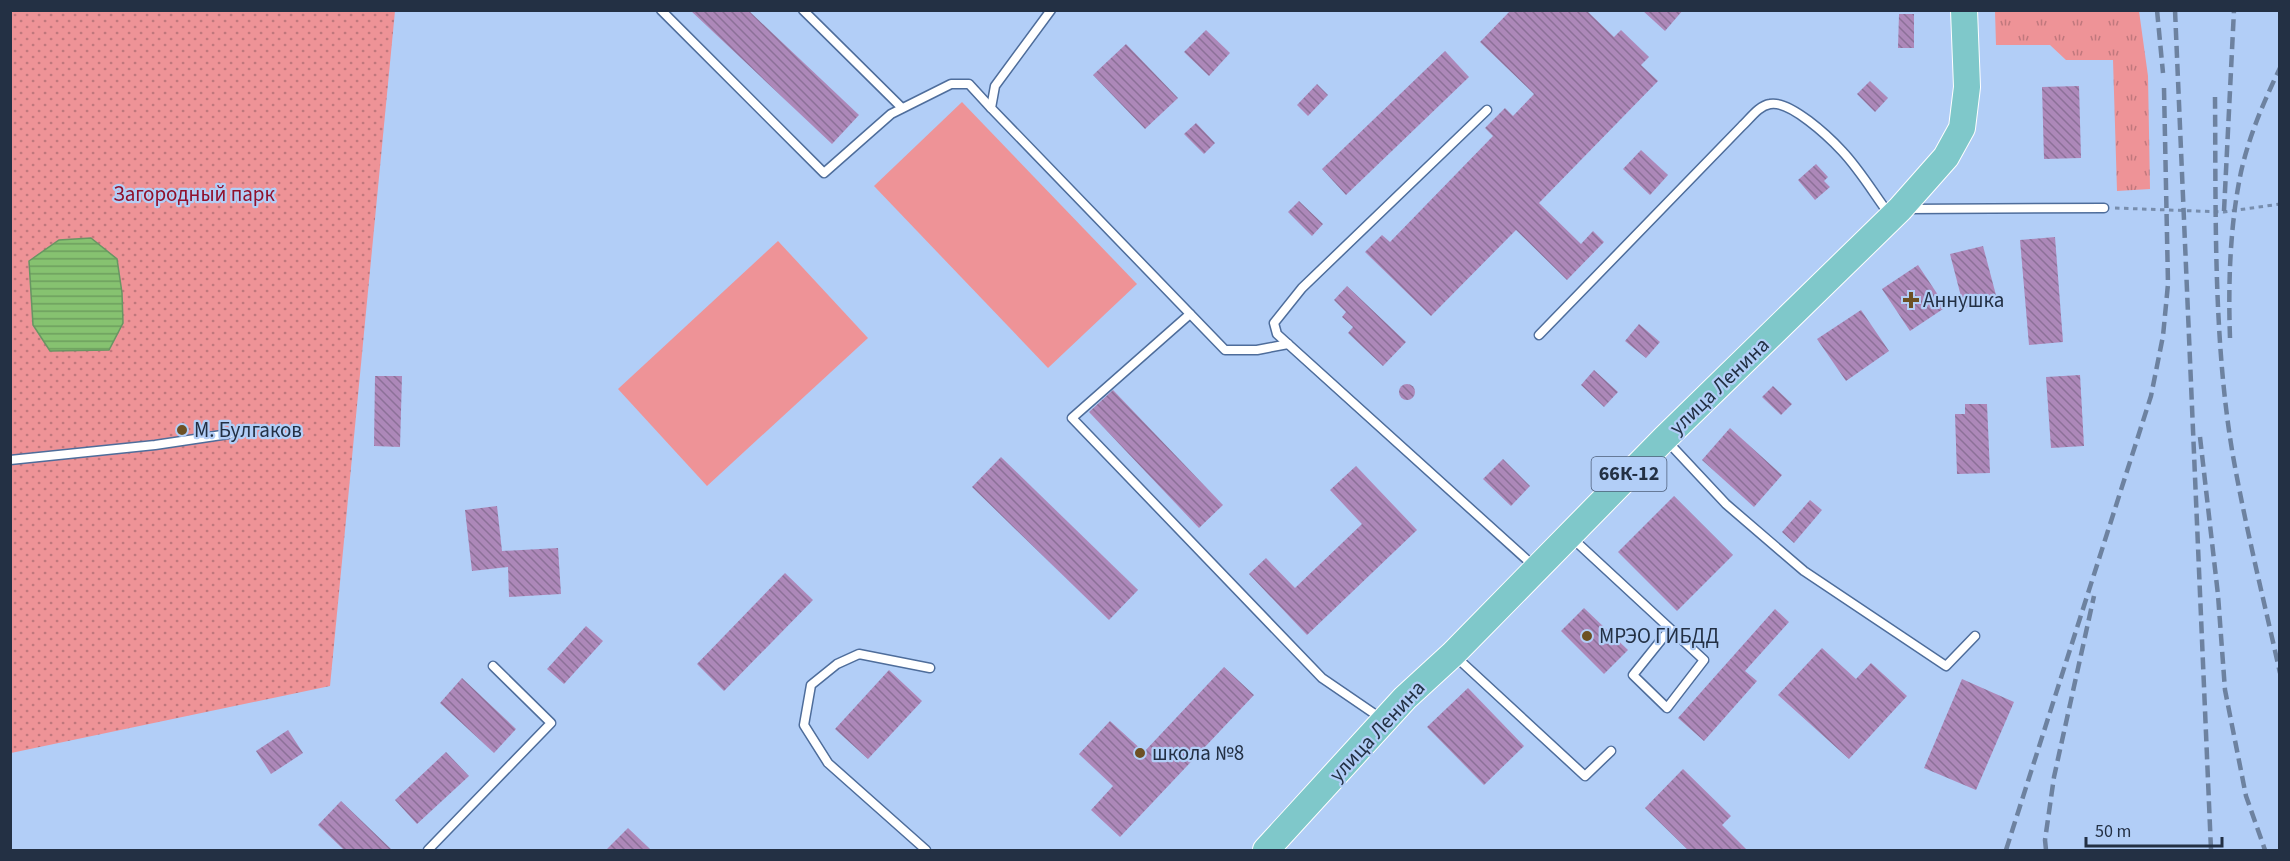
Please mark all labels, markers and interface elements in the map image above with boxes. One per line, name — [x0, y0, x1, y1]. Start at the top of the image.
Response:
park label: Загородный парк — [113, 179, 275, 209]
place label: Аннушка — [1923, 285, 2004, 315]
marker: Аннушка — [1904, 293, 1918, 307]
street label: улица Ленина — [1662, 330, 1776, 442]
place label: М. Булгаков — [194, 415, 302, 445]
marker: М. Булгаков — [175, 423, 189, 437]
road number: 66К-12 — [1592, 457, 1666, 491]
place label: МРЭО ГИБДД — [1599, 621, 1719, 651]
marker: МРЭО ГИБДД — [1580, 629, 1594, 643]
street label: улица Ленина — [1322, 674, 1432, 788]
place label: школа №8 — [1152, 738, 1244, 768]
marker: школа №8 — [1133, 746, 1147, 760]
scale bar — [2086, 810, 2222, 848]
text: 50 m — [2095, 819, 2131, 844]

